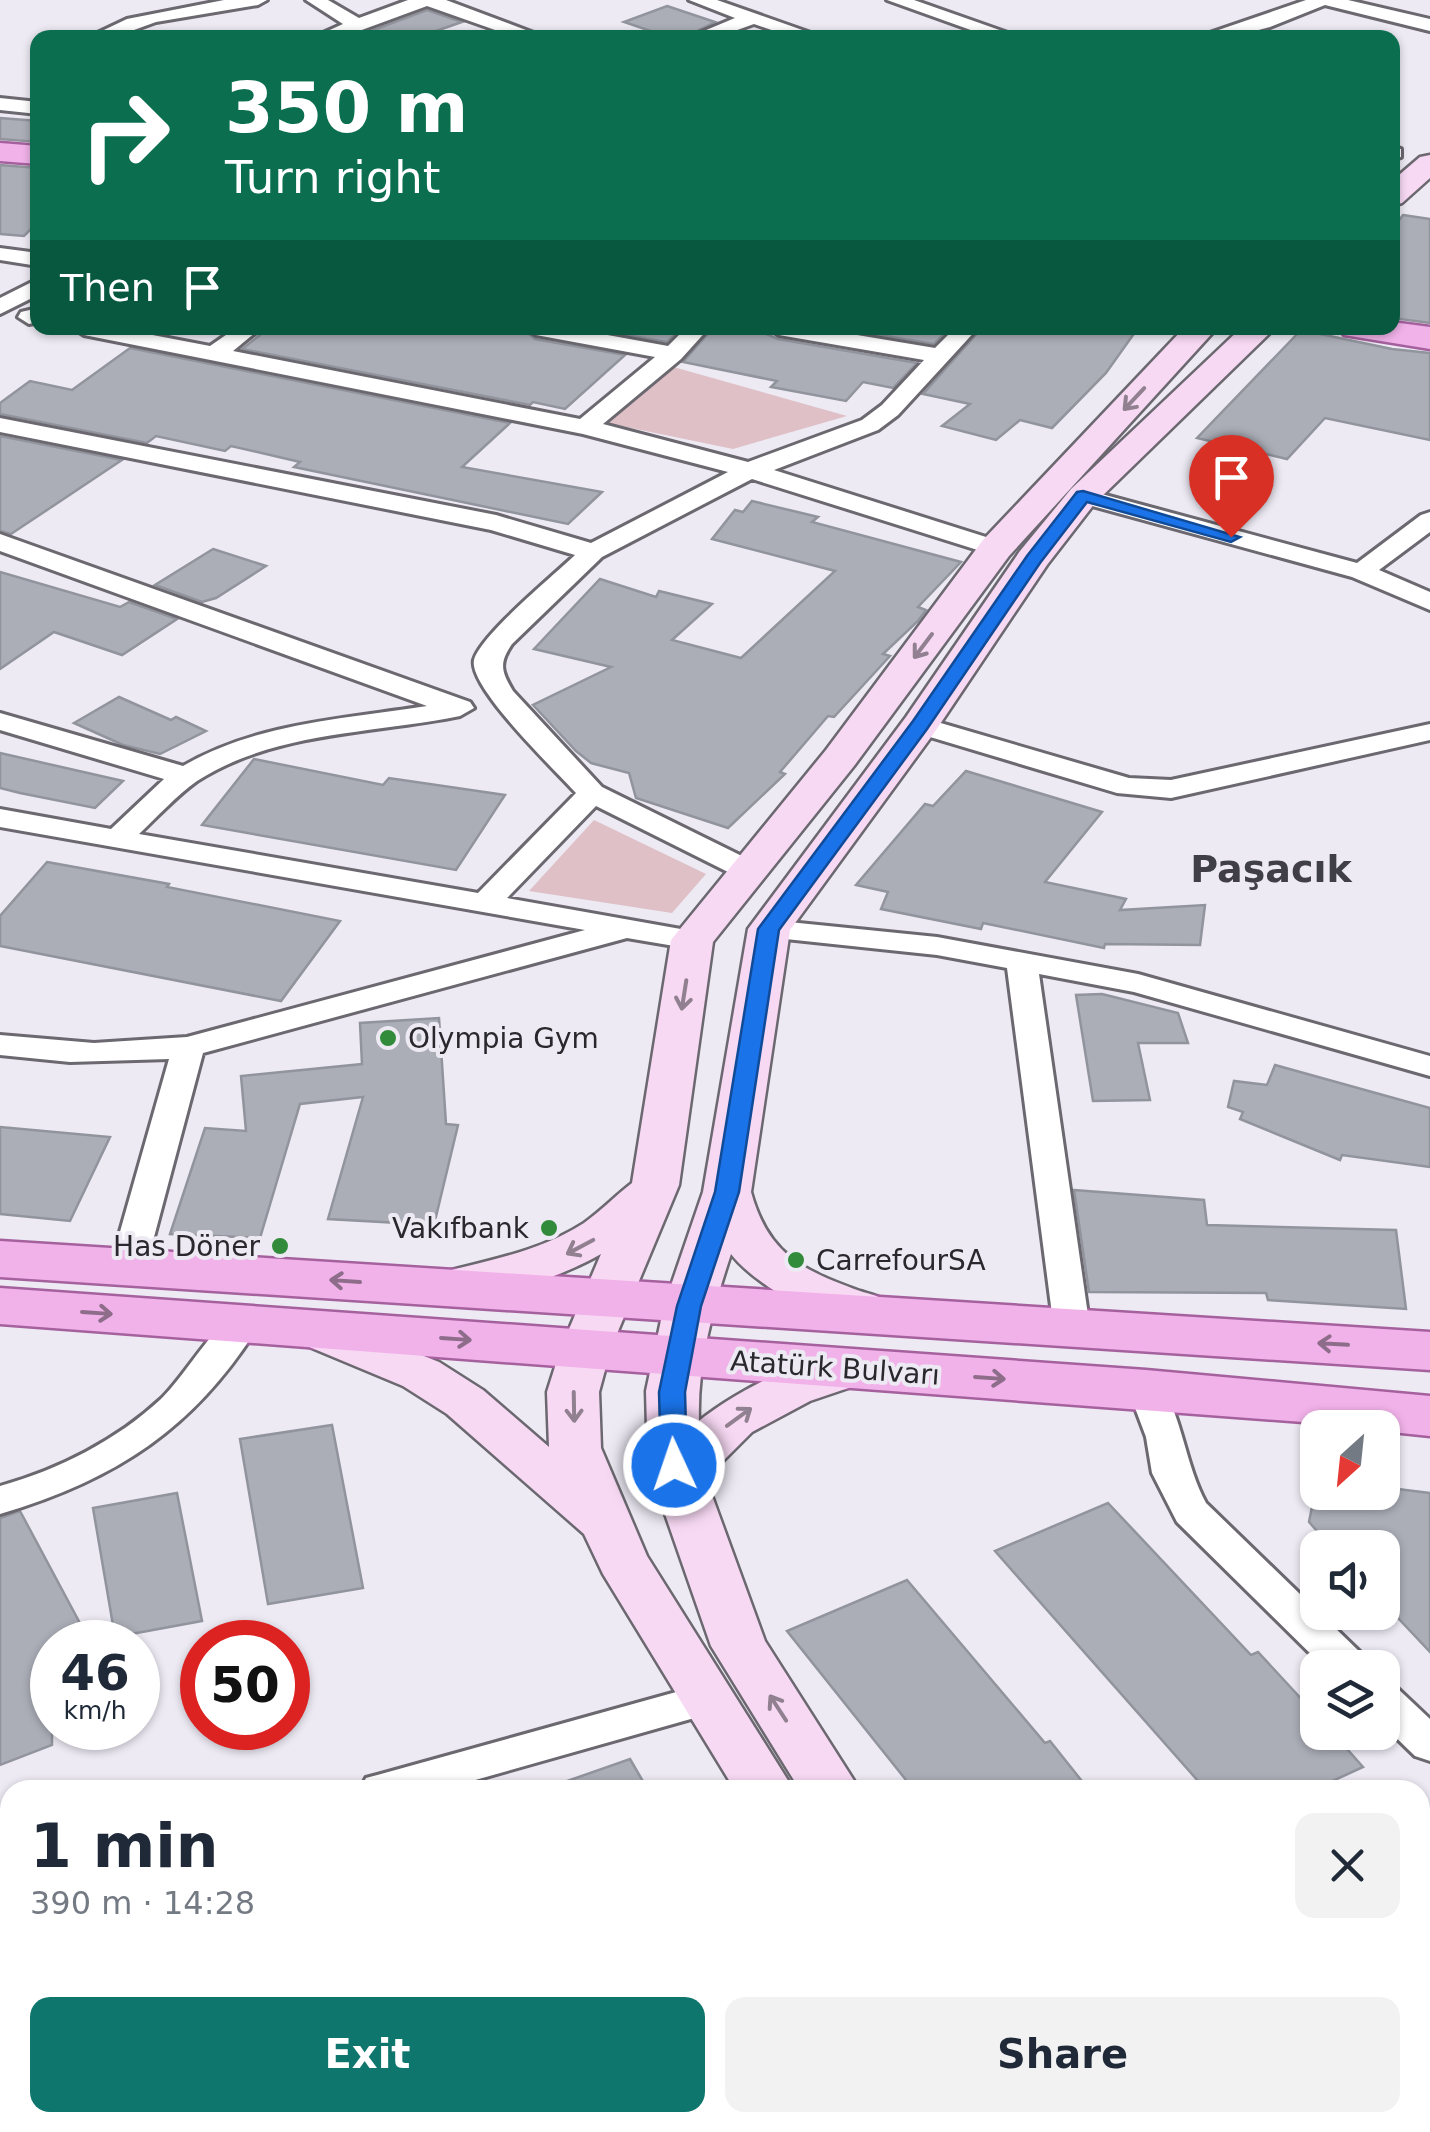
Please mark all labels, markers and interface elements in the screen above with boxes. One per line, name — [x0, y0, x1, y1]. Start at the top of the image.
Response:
text: 350 m — [225, 67, 468, 149]
icon: right — [60, 70, 190, 200]
text: Turn right — [225, 151, 440, 204]
icon: arrive — [175, 260, 230, 315]
text: Then — [60, 266, 155, 310]
one-way arrow — [1123, 386, 1146, 411]
pin — [1189, 435, 1274, 538]
icon: arrive — [1204, 450, 1259, 505]
one-way arrow — [913, 632, 934, 659]
district label: Paşacık — [1190, 847, 1353, 891]
one-way arrow — [674, 978, 692, 1011]
place label: Olympia Gym — [408, 1022, 599, 1055]
marker: Olympia Gym — [377, 1027, 399, 1049]
place label: Vakıfbank — [392, 1212, 530, 1245]
marker: Vakıfbank — [538, 1217, 560, 1239]
place label: Has Döner — [113, 1230, 260, 1263]
marker: Has Döner — [269, 1235, 291, 1257]
one-way arrow — [566, 1238, 596, 1257]
place label: CarrefourSA — [816, 1244, 986, 1277]
marker: CarrefourSA — [785, 1249, 807, 1271]
one-way arrow — [329, 1271, 361, 1290]
one-way arrow — [81, 1303, 113, 1322]
one-way arrow — [440, 1329, 472, 1348]
one-way arrow — [1317, 1334, 1349, 1353]
street label: Atatürk Bulvarı — [729, 1344, 941, 1392]
one-way arrow — [973, 1368, 1005, 1387]
one-way arrow — [564, 1390, 583, 1423]
one-way arrow — [725, 1407, 753, 1428]
north arrow — [1300, 1410, 1400, 1510]
map controls — [1300, 1410, 1400, 1750]
position arrow — [622, 1413, 726, 1517]
button: sound — [1300, 1530, 1400, 1630]
speed limit sign: 50 — [180, 1620, 310, 1750]
text: 46 — [60, 1644, 130, 1702]
button: layers — [1300, 1650, 1400, 1750]
one-way arrow — [768, 1694, 789, 1723]
text: km/h — [63, 1696, 127, 1725]
text: 1 min — [30, 1811, 218, 1881]
button: close — [1295, 1813, 1400, 1918]
text: 390 m · 14:28 — [30, 1884, 255, 1922]
button: Exit — [30, 1997, 705, 2112]
button: Share — [725, 1997, 1400, 2112]

